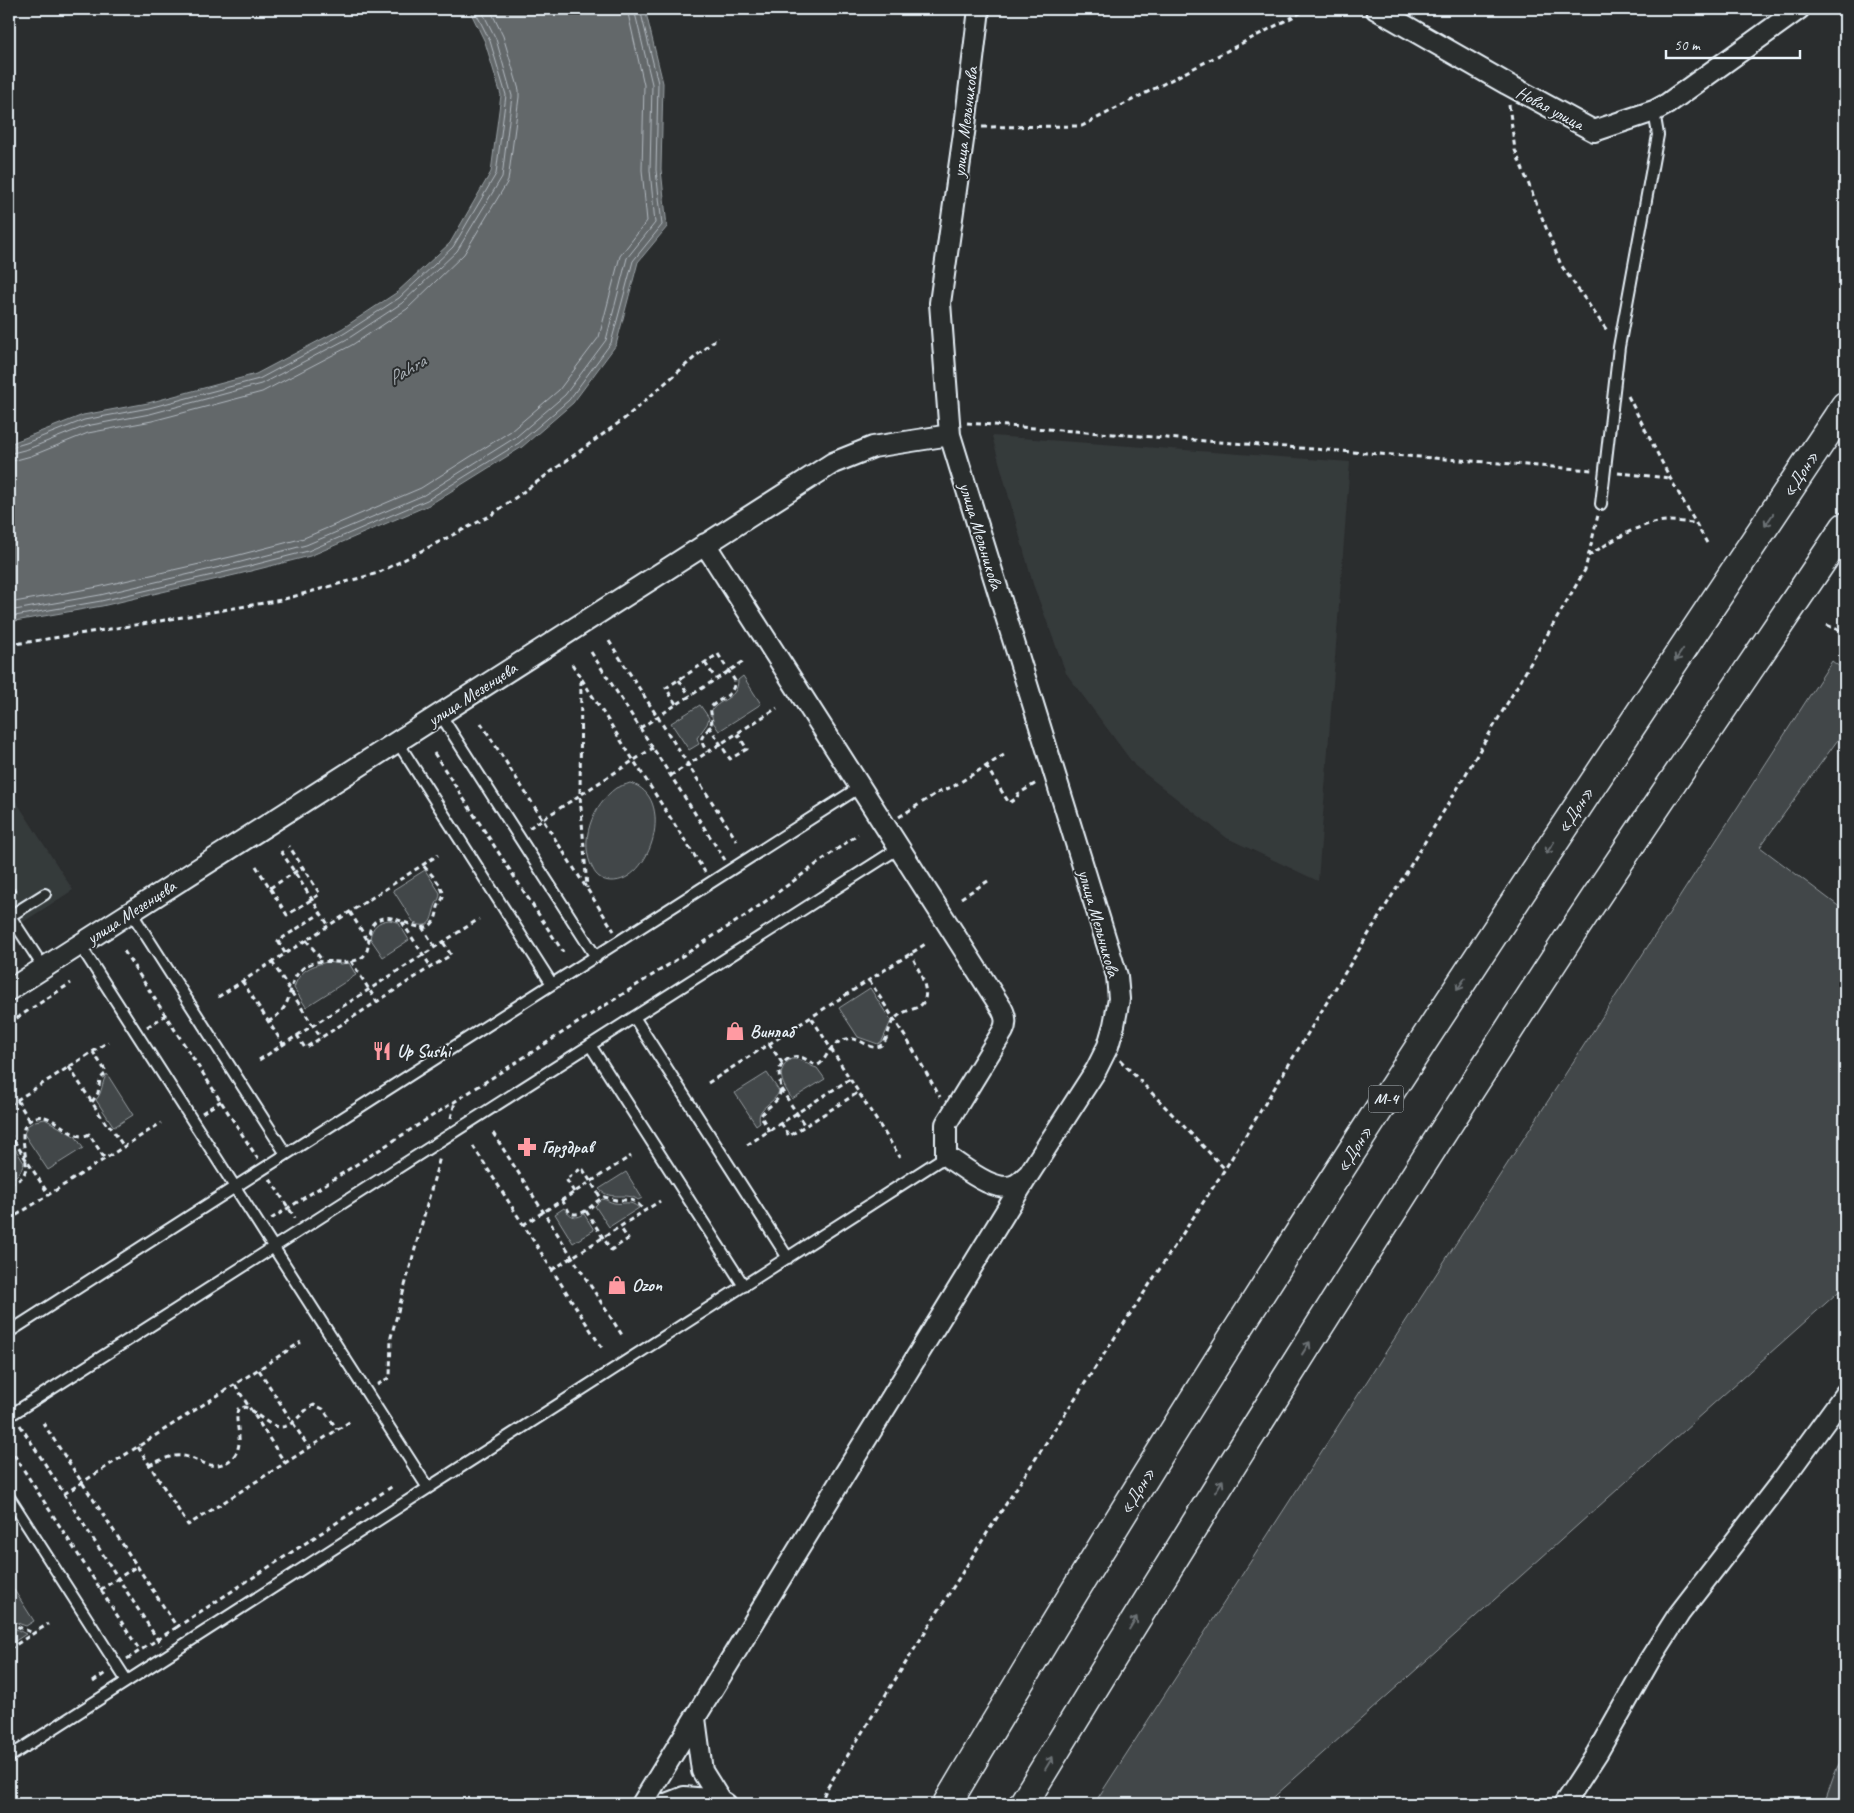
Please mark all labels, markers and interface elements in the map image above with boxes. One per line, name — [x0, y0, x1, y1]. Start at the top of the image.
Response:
scale bar — [1666, 28, 1800, 60]
text: 50 m — [1674, 36, 1701, 55]
street label: улица Мельникова — [947, 65, 983, 179]
street label: Новая улица — [1512, 81, 1589, 136]
water label: Pahra — [384, 348, 432, 390]
street label: «Дон» — [1777, 446, 1824, 501]
street label: улица Мельникова — [954, 479, 1008, 593]
one-way arrow — [1764, 512, 1774, 526]
one-way arrow — [1674, 647, 1684, 661]
street label: улица Мезенцева — [422, 656, 522, 732]
street label: «Дон» — [1552, 782, 1599, 837]
one-way arrow — [1545, 841, 1555, 855]
street label: улица Мельникова — [1073, 866, 1125, 980]
street label: улица Мезенцева — [81, 874, 181, 950]
one-way arrow — [1456, 977, 1466, 991]
shop icon: Винлаб — [724, 1020, 746, 1042]
place label: Винлаб — [750, 1020, 798, 1042]
restaurant icon: Up Sushi — [371, 1040, 393, 1062]
place label: Up Sushi — [397, 1040, 453, 1062]
road number: М-4 — [1368, 1086, 1404, 1112]
street label: «Дон» — [1331, 1121, 1377, 1176]
pharmacy icon: Горздрав — [516, 1136, 538, 1158]
place label: Горздрав — [542, 1136, 596, 1159]
shop icon: Ozon — [606, 1274, 628, 1296]
place label: Ozon — [632, 1274, 663, 1296]
one-way arrow — [1301, 1342, 1311, 1356]
street label: «Дон» — [1114, 1463, 1160, 1519]
one-way arrow — [1214, 1479, 1224, 1493]
one-way arrow — [1128, 1617, 1138, 1631]
one-way arrow — [1044, 1756, 1054, 1770]

